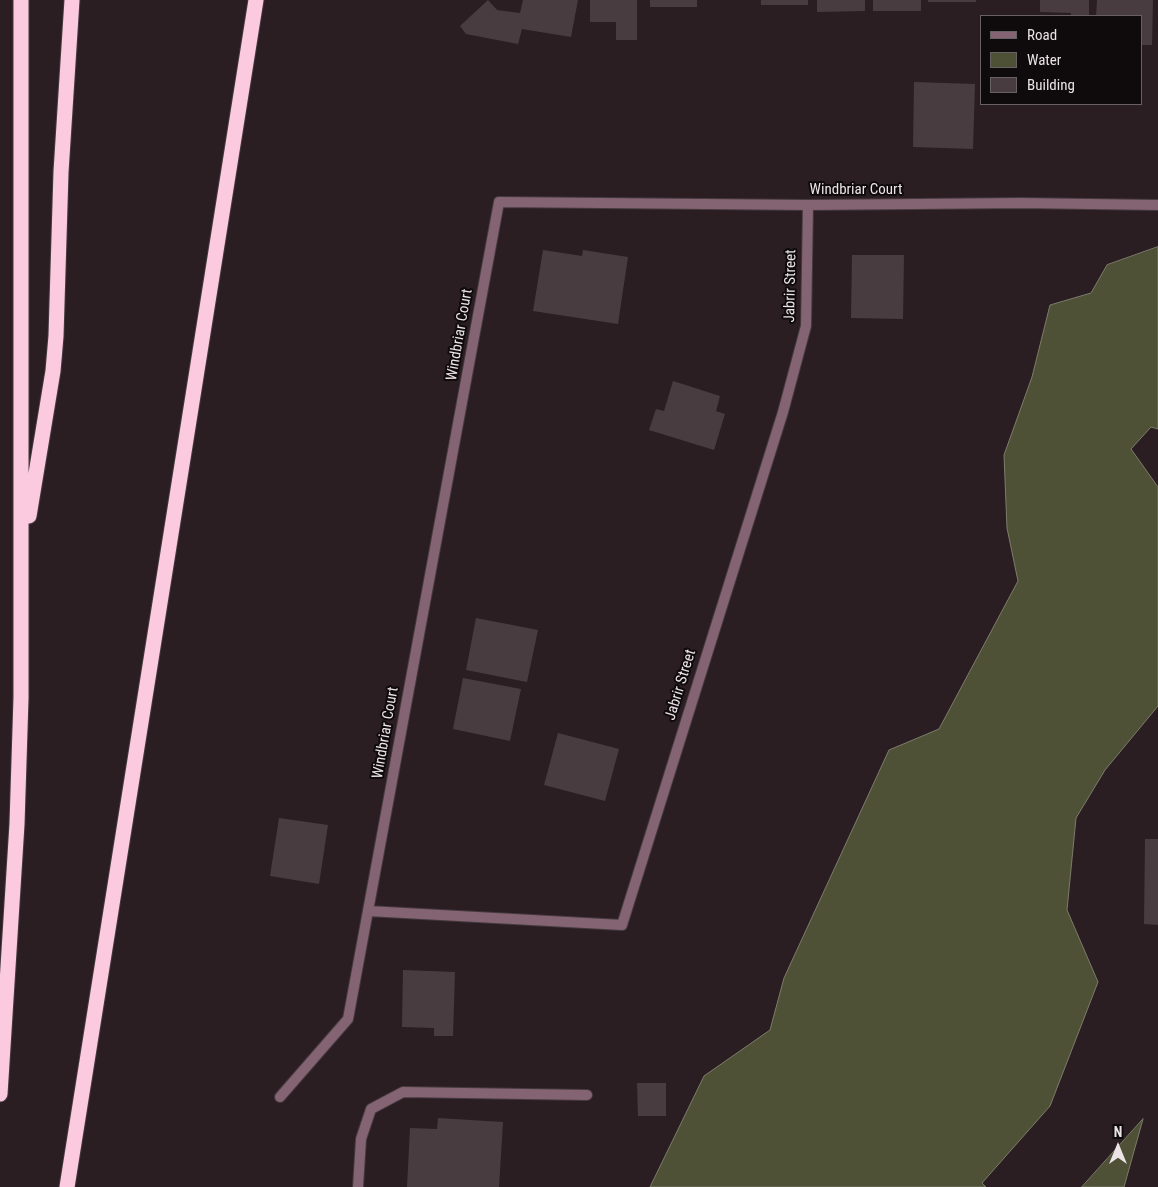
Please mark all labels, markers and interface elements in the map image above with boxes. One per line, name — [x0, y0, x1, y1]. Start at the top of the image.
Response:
legend — [980, 15, 1143, 105]
text: Road — [1027, 26, 1057, 44]
text: Water — [1027, 51, 1061, 69]
text: Building — [1027, 76, 1075, 94]
street label: Windbriar Court — [810, 181, 902, 199]
street label: Jabrir Street — [781, 249, 801, 323]
street label: Windbriar Court — [443, 288, 477, 382]
street label: Jabrir Street — [662, 647, 700, 723]
street label: Windbriar Court — [369, 686, 403, 780]
north arrow — [1093, 1122, 1143, 1172]
text: N — [1114, 1124, 1122, 1140]

